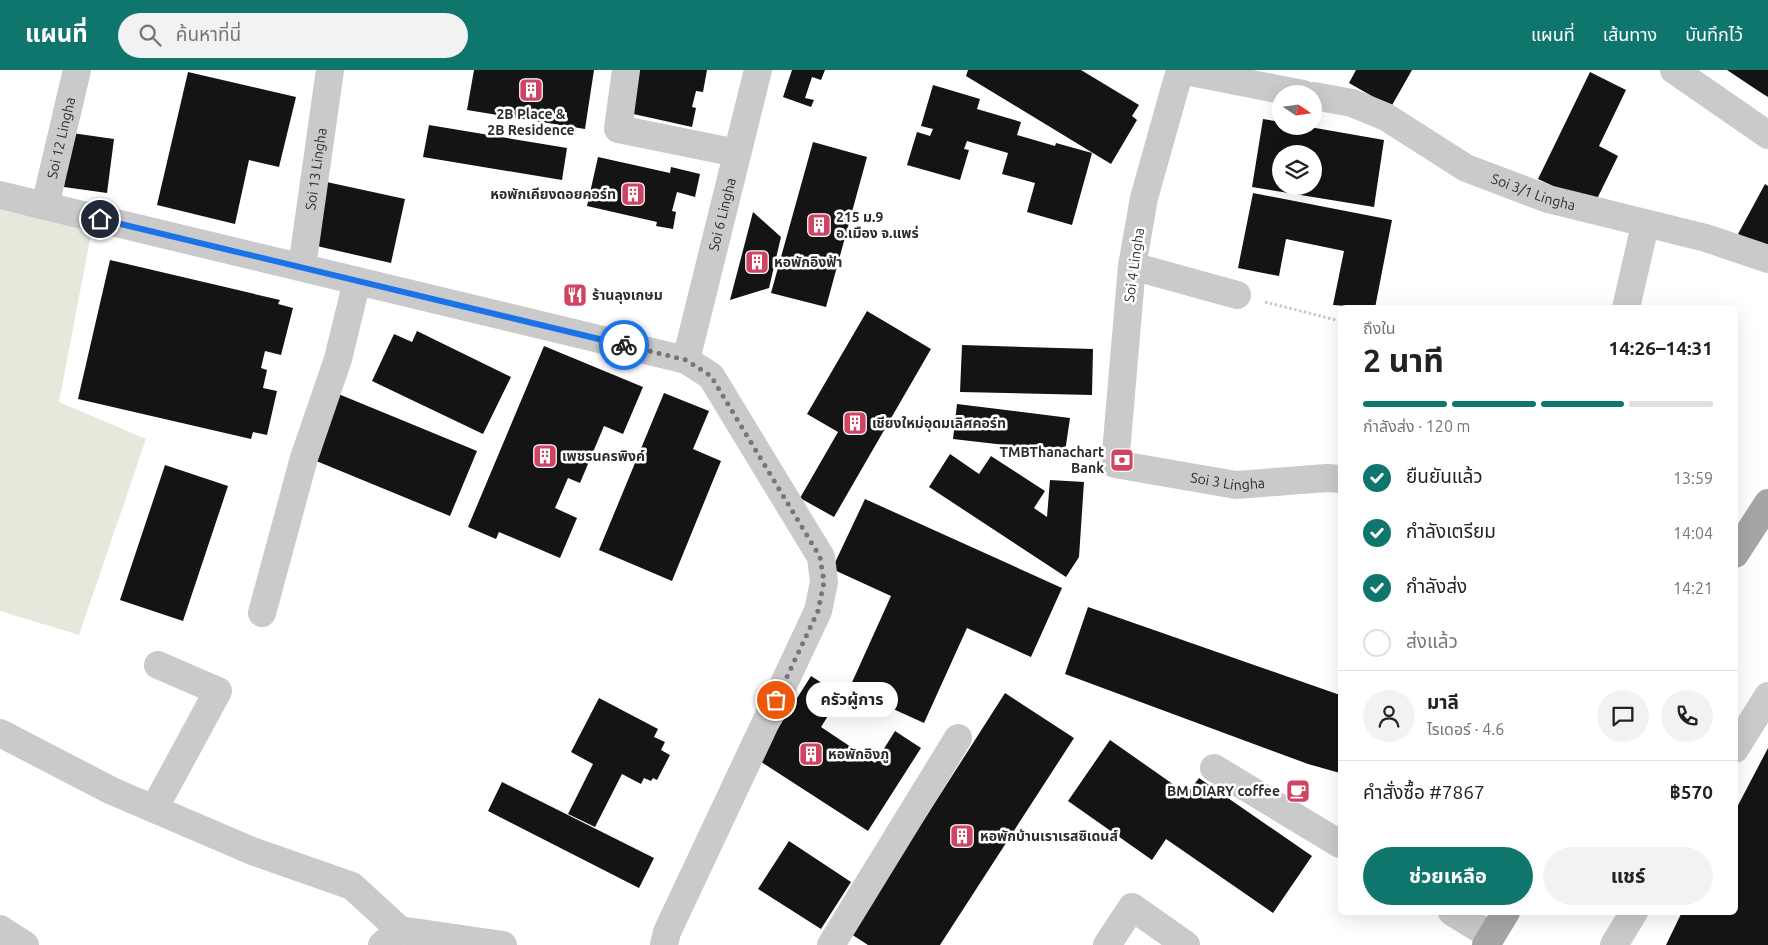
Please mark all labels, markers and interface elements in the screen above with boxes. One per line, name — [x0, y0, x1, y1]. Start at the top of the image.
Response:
search box — [118, 13, 468, 58]
text: แผนที่ — [25, 20, 88, 47]
icon: search — [136, 21, 164, 49]
text: ค้นหาที่นี่ — [176, 23, 241, 45]
text: แผนที่ — [1531, 24, 1575, 44]
text: เส้นทาง — [1603, 24, 1657, 44]
text: บันทึกไว้ — [1685, 24, 1743, 44]
building icon: 2B Place & 2B Residence — [518, 77, 544, 103]
north arrow — [1272, 85, 1322, 135]
map controls — [1272, 85, 1322, 195]
street label: Soi 12 Lingha — [44, 96, 78, 180]
place label: 2B Place & 2B Residence — [487, 106, 575, 138]
street label: Soi 13 Lingha — [302, 127, 330, 211]
button: layers — [1272, 145, 1322, 195]
street label: Soi 3/1 Lingha — [1489, 170, 1577, 214]
street label: Soi 6 Lingha — [705, 176, 739, 253]
building icon: หอพักเคียงดอยคอร์ท — [620, 181, 646, 207]
place label: หอพักเคียงดอยคอร์ท — [490, 186, 616, 202]
pin — [79, 198, 121, 240]
icon: home — [86, 205, 114, 233]
place label: 215 ม.9 อ.เมือง จ.แพร่ — [836, 209, 919, 241]
building icon: 215 ม.9 อ.เมือง จ.แพร่ — [806, 212, 832, 238]
street label: Soi 4 Lingha — [1121, 227, 1147, 303]
building icon: หอพักอิงฟ้า — [744, 249, 770, 275]
place label: หอพักอิงฟ้า — [774, 254, 842, 270]
restaurant icon: ร้านลุงเกษม — [562, 282, 588, 308]
place label: ร้านลุงเกษม — [592, 287, 663, 304]
text: ถึงใน — [1363, 319, 1396, 337]
courier — [599, 320, 649, 370]
icon: bike — [610, 331, 638, 359]
text: 14:26–14:31 — [1608, 337, 1713, 359]
text: 2 นาที — [1363, 342, 1444, 378]
building icon: เชียงใหม่อุดมเลิศคอร์ท — [842, 410, 868, 436]
place label: เชียงใหม่อุดมเลิศคอร์ท — [872, 415, 1006, 432]
text: กำลังส่ง · 120 m — [1363, 417, 1470, 435]
building icon: เพชรนครพิงค์ — [532, 443, 558, 469]
place label: TMBThanachart Bank — [1000, 444, 1104, 476]
bank icon: TMBThanachart Bank — [1109, 447, 1135, 473]
place label: เพชรนครพิงค์ — [562, 448, 645, 464]
icon: check — [1363, 464, 1391, 492]
text: ยืนยันแล้ว — [1406, 465, 1483, 487]
street label: Soi 3 Lingha — [1189, 469, 1266, 493]
text: 13:59 — [1673, 469, 1713, 487]
icon: check — [1363, 519, 1391, 547]
text: กำลังเตรียม — [1406, 520, 1496, 542]
text: 14:04 — [1673, 524, 1713, 542]
icon: check — [1363, 574, 1391, 602]
text: กำลังส่ง — [1406, 575, 1467, 597]
text: 14:21 — [1673, 579, 1713, 597]
text: ส่งแล้ว — [1406, 630, 1458, 652]
pin — [755, 679, 797, 721]
callout: ครัวผู้การ — [806, 682, 898, 718]
icon: bag — [762, 686, 790, 714]
text: ครัวผู้การ — [821, 690, 884, 708]
button: person — [1363, 690, 1415, 742]
button: chat — [1597, 690, 1649, 742]
button: phone — [1661, 690, 1713, 742]
text: มาลี — [1427, 691, 1459, 713]
text: ไรเดอร์ · 4.6 — [1427, 720, 1504, 738]
building icon: หอพักอิงภู — [798, 741, 824, 767]
place label: หอพักอิงภู — [828, 746, 889, 764]
cafe icon: BM DIARY coffee — [1285, 778, 1311, 804]
text: คำสั่งซื้อ #7867 — [1363, 781, 1485, 803]
text: ฿570 — [1670, 781, 1713, 803]
place label: BM DIARY coffee — [1167, 783, 1280, 799]
building icon: หอพักบ้านเราเรสซิเดนส์ — [949, 823, 975, 849]
place label: หอพักบ้านเราเรสซิเดนส์ — [980, 828, 1118, 844]
button: ช่วยเหลือ — [1363, 847, 1533, 905]
button: แชร์ — [1543, 847, 1713, 905]

